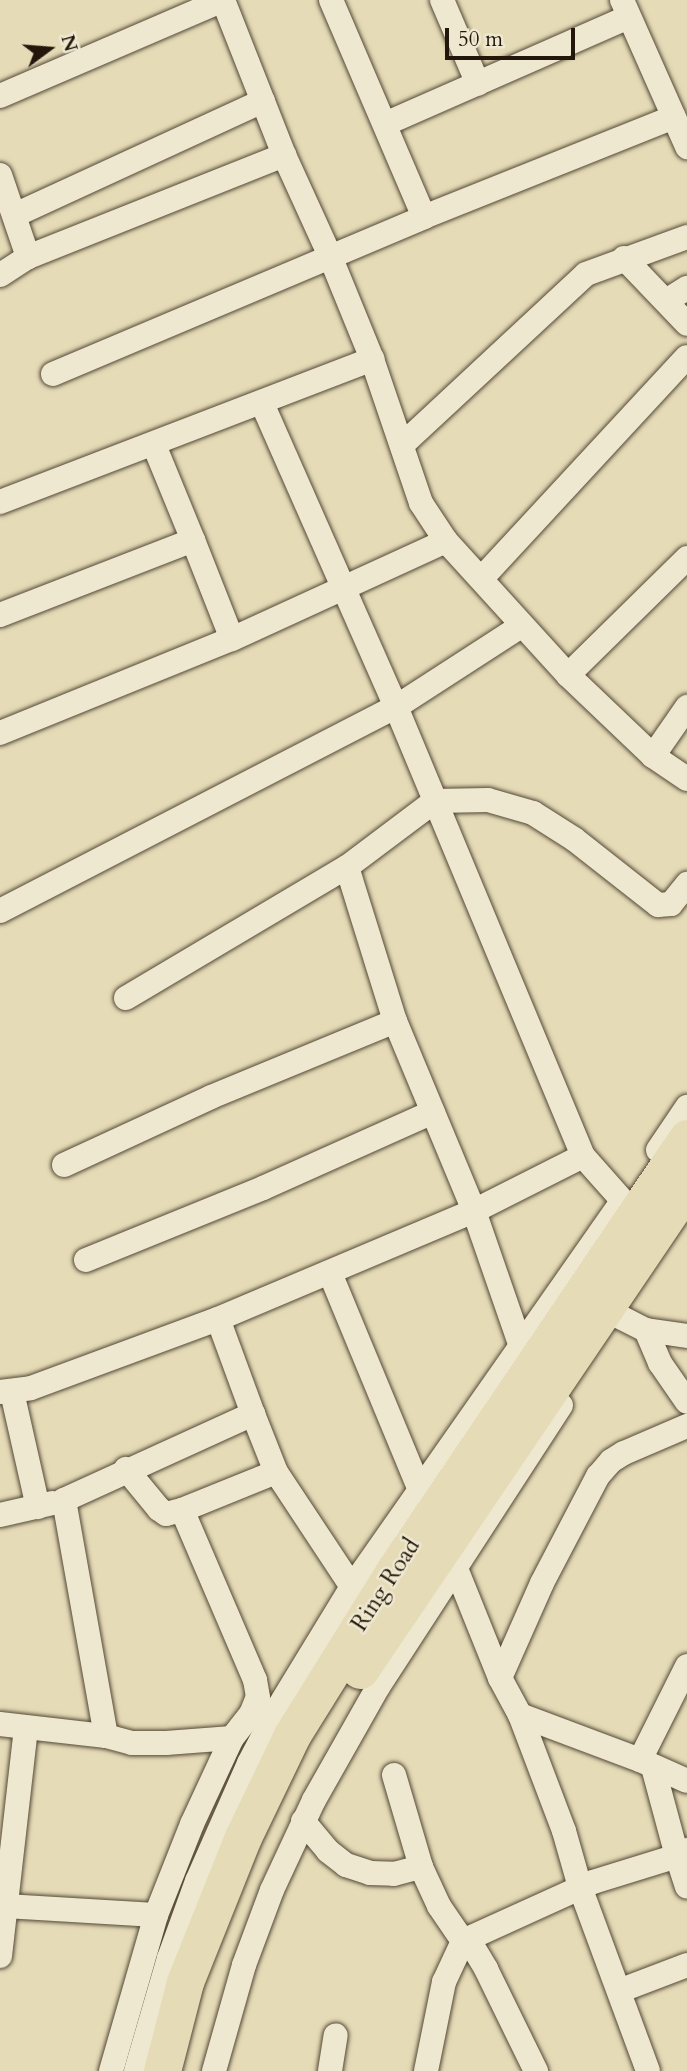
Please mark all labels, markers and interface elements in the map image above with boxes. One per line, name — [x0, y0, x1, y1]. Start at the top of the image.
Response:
north arrow — [14, 14, 84, 84]
scale bar — [449, 14, 578, 58]
text: 50 m — [458, 25, 503, 54]
text: N — [54, 32, 84, 55]
street label: Ring Road — [346, 1533, 426, 1637]

